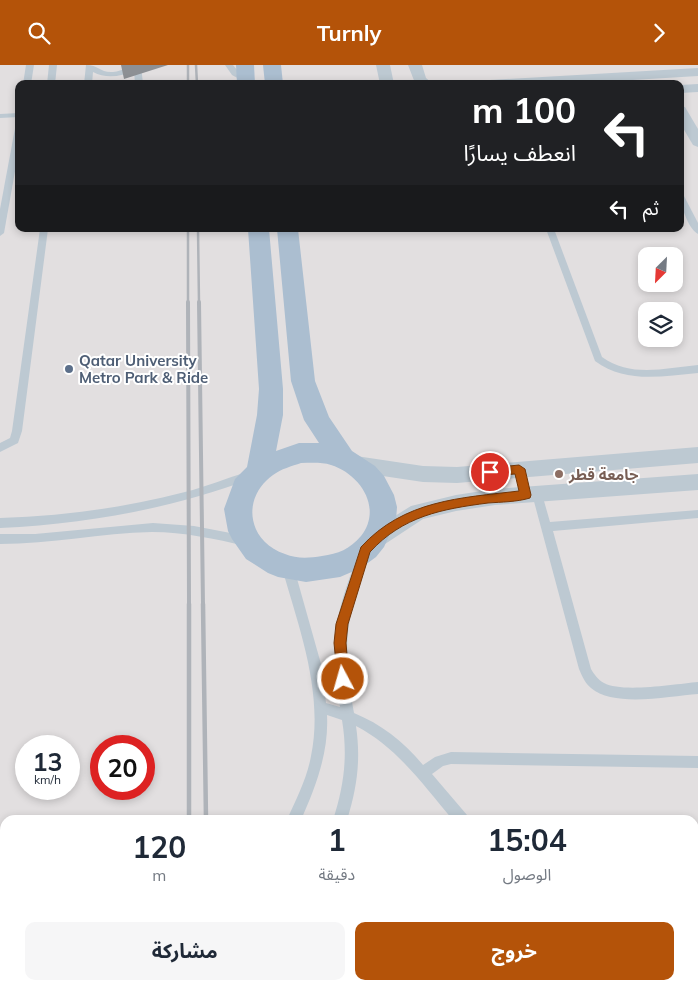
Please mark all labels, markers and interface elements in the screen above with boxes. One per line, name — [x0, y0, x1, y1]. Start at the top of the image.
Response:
icon: search — [25, 19, 53, 47]
text: Turnly — [317, 19, 381, 47]
icon: forward — [645, 19, 673, 47]
text: 100 m — [472, 88, 576, 132]
icon: left — [594, 100, 659, 165]
text: انعطف يسارًا — [463, 139, 576, 167]
icon: left — [605, 195, 633, 223]
text: ثم — [643, 196, 659, 220]
north arrow — [638, 247, 682, 293]
map controls — [638, 247, 683, 347]
button: layers — [638, 302, 683, 347]
place label: Qatar University Metro Park & Ride — [79, 351, 208, 387]
marker: Qatar University Metro Park & Ride — [63, 363, 75, 375]
pin — [469, 451, 511, 493]
icon: arrive — [476, 458, 504, 486]
place label: جامعة قطر — [568, 465, 639, 484]
marker: جامعة قطر — [553, 468, 565, 480]
position arrow — [316, 652, 368, 704]
speed limit sign: 20 — [90, 735, 155, 800]
text: 13 — [32, 746, 63, 777]
text: km/h — [34, 772, 61, 787]
text: 1 — [328, 821, 346, 859]
text: 15:04 — [487, 821, 567, 859]
text: 120 — [132, 828, 186, 866]
text: دقيقة — [319, 864, 355, 884]
text: الوصول — [503, 864, 551, 884]
text: m — [152, 865, 166, 885]
button: مشاركة — [25, 922, 345, 980]
button: خروج — [355, 922, 674, 980]

